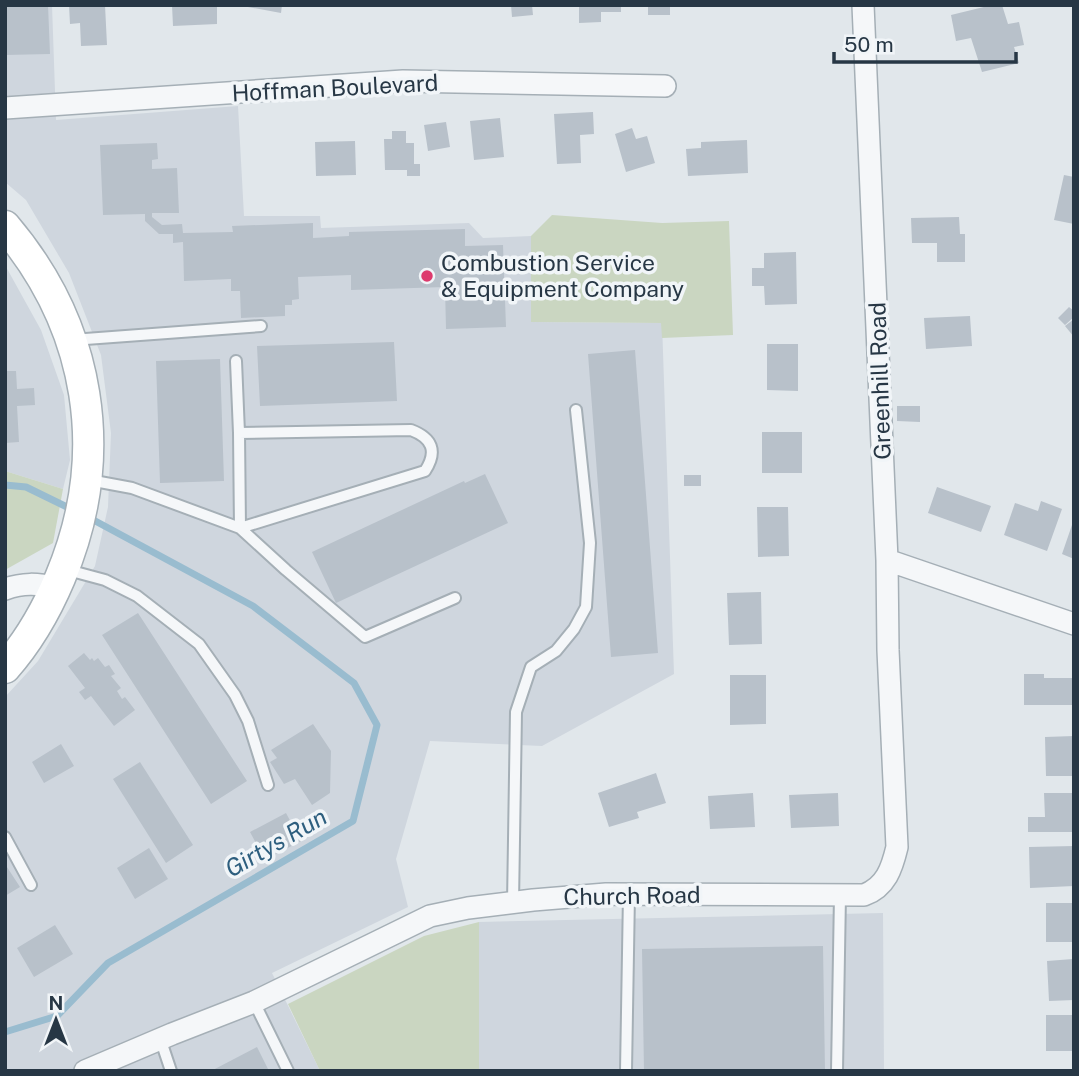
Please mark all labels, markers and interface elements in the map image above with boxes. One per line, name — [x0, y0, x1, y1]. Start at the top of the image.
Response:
scale bar — [834, 21, 1016, 65]
text: 50 m — [844, 32, 894, 57]
street label: Hoffman Boulevard — [231, 69, 439, 106]
place label: Combustion Service & Equipment Company — [441, 249, 684, 302]
marker: Combustion Service & Equipment Company — [419, 268, 435, 284]
street label: Greenhill Road — [863, 302, 896, 460]
water label: Girtys Run — [220, 802, 331, 882]
street label: Church Road — [563, 881, 701, 910]
north arrow — [21, 985, 91, 1055]
text: N — [49, 992, 63, 1014]

